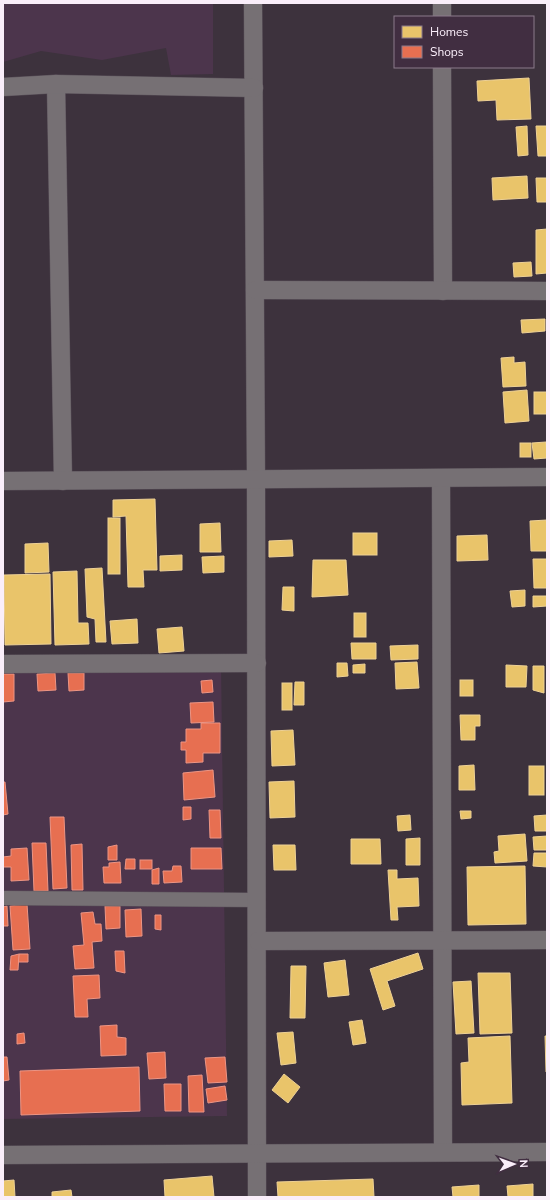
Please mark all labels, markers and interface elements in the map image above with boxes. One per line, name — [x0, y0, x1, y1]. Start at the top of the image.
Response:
legend — [394, 16, 534, 68]
text: Homes — [430, 24, 468, 40]
text: Shops — [430, 44, 464, 60]
north arrow — [494, 1144, 534, 1184]
text: N — [516, 1159, 531, 1168]

